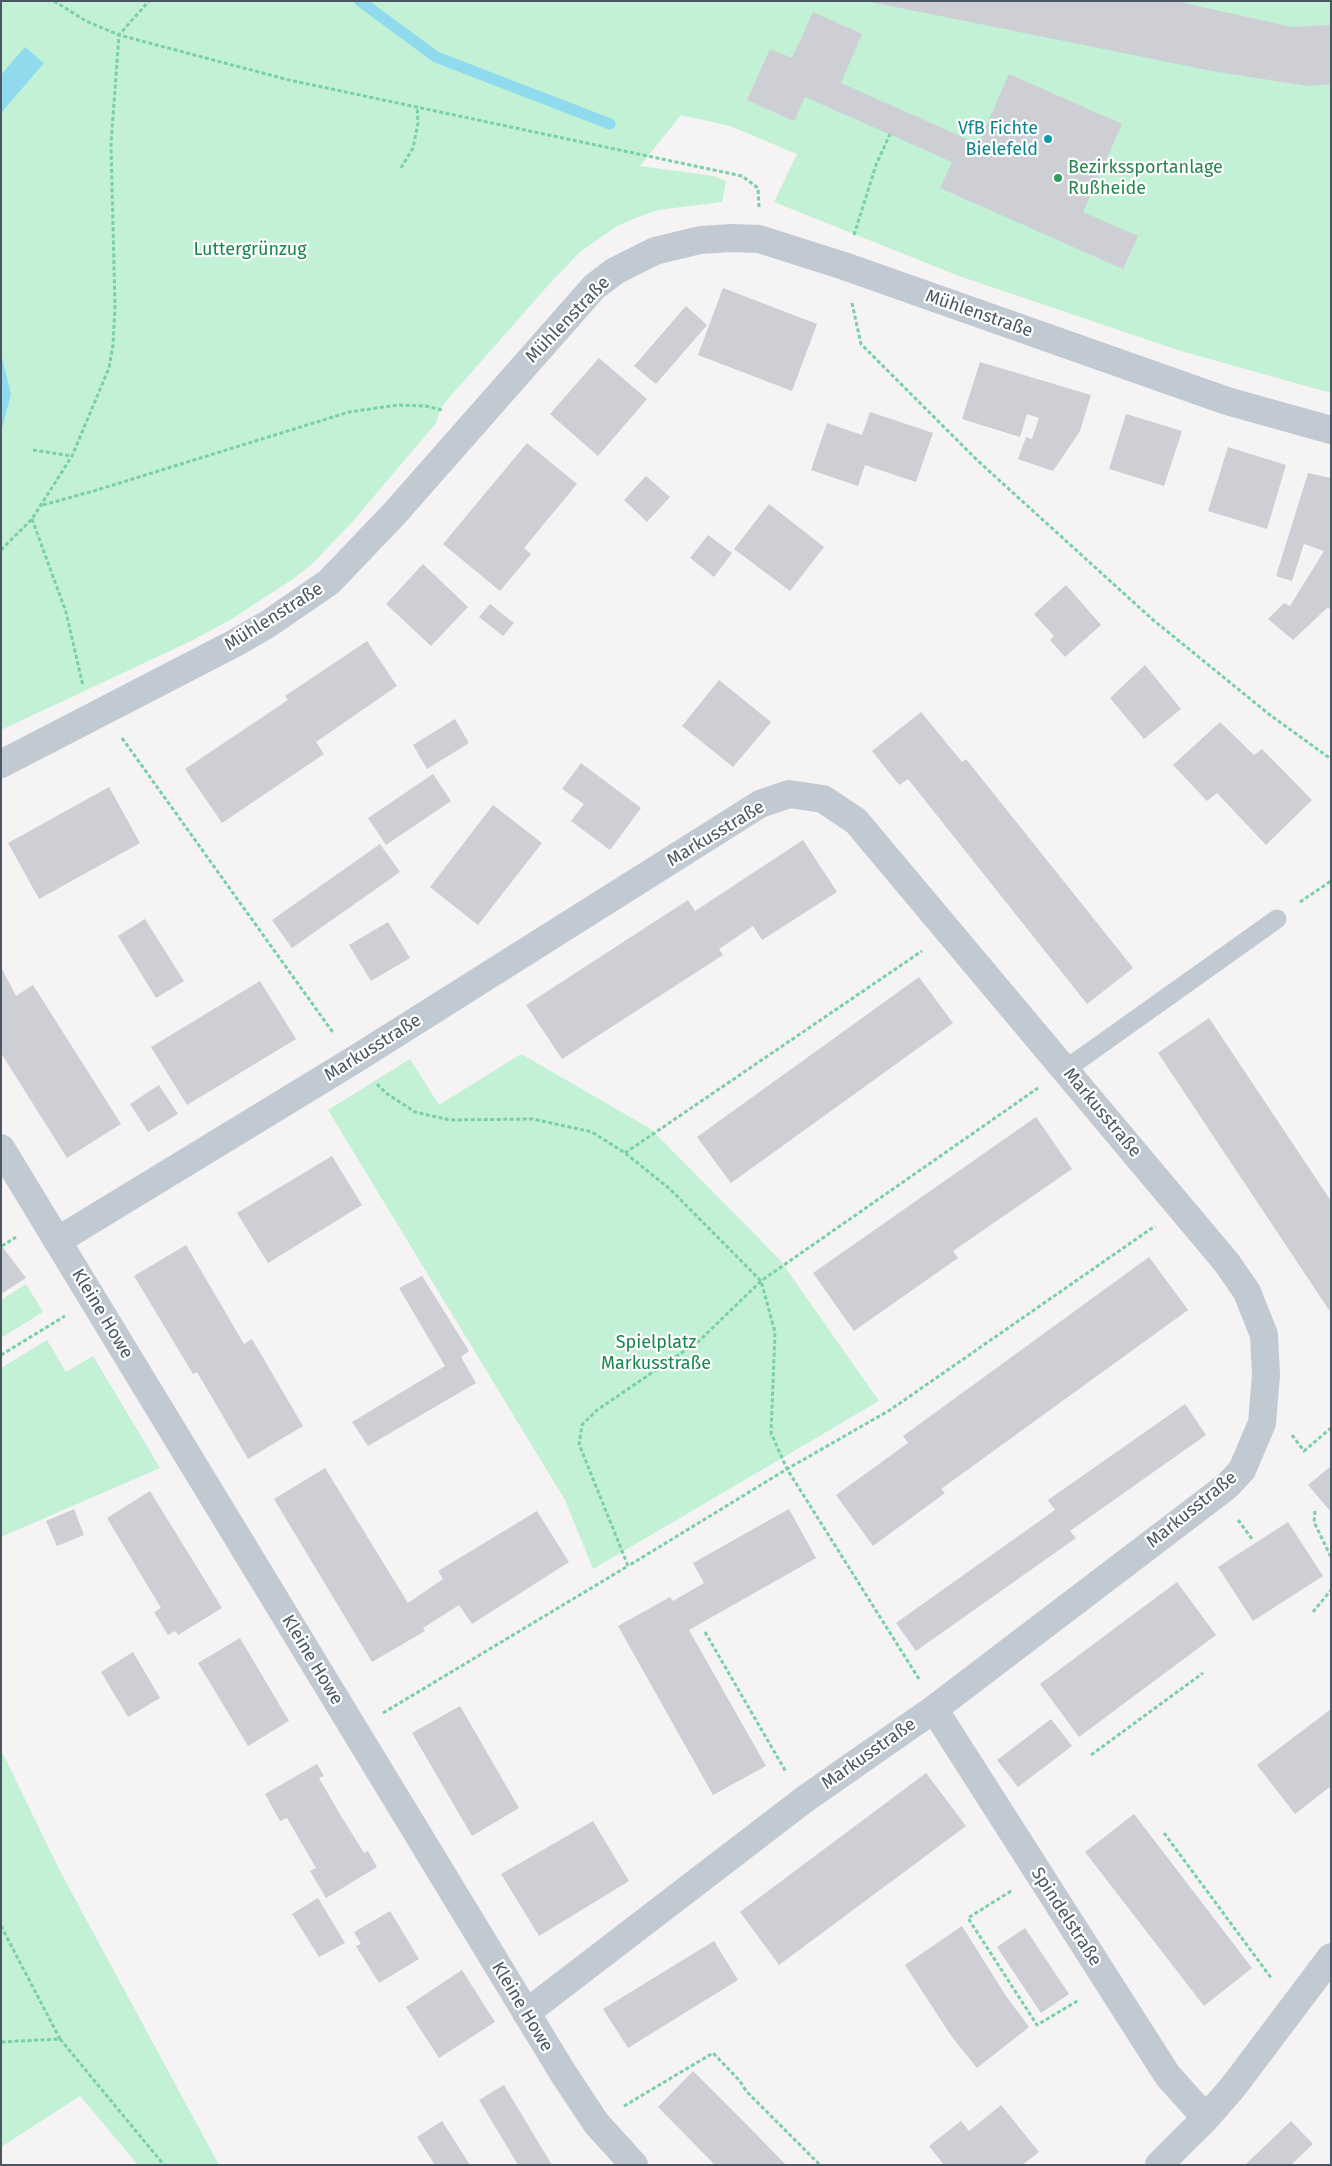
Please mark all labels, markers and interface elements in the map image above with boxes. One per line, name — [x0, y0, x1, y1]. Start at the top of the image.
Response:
place label: VfB Fichte Bielefeld — [958, 118, 1038, 160]
marker: VfB Fichte Bielefeld — [1042, 133, 1054, 145]
place label: Bezirkssportanlage Rußheide — [1068, 157, 1223, 200]
marker: Bezirkssportanlage Rußheide — [1052, 172, 1064, 184]
park label: Luttergrünzug — [193, 239, 307, 261]
street label: Mühlenstraße — [521, 272, 615, 368]
street label: Mühlenstraße — [923, 286, 1035, 342]
street label: Mühlenstraße — [221, 578, 327, 656]
street label: Markusstraße — [663, 796, 769, 872]
street label: Markusstraße — [321, 1010, 425, 1086]
street label: Markusstraße — [1058, 1064, 1146, 1162]
street label: Kleine Howe — [67, 1265, 137, 1363]
park label: Spielplatz Markusstraße — [601, 1332, 711, 1375]
street label: Markusstraße — [1142, 1467, 1242, 1553]
street label: Kleine Howe — [277, 1611, 347, 1709]
street label: Markusstraße — [818, 1714, 920, 1794]
street label: Spindelstraße — [1026, 1864, 1106, 1970]
street label: Kleine Howe — [487, 1958, 557, 2056]

